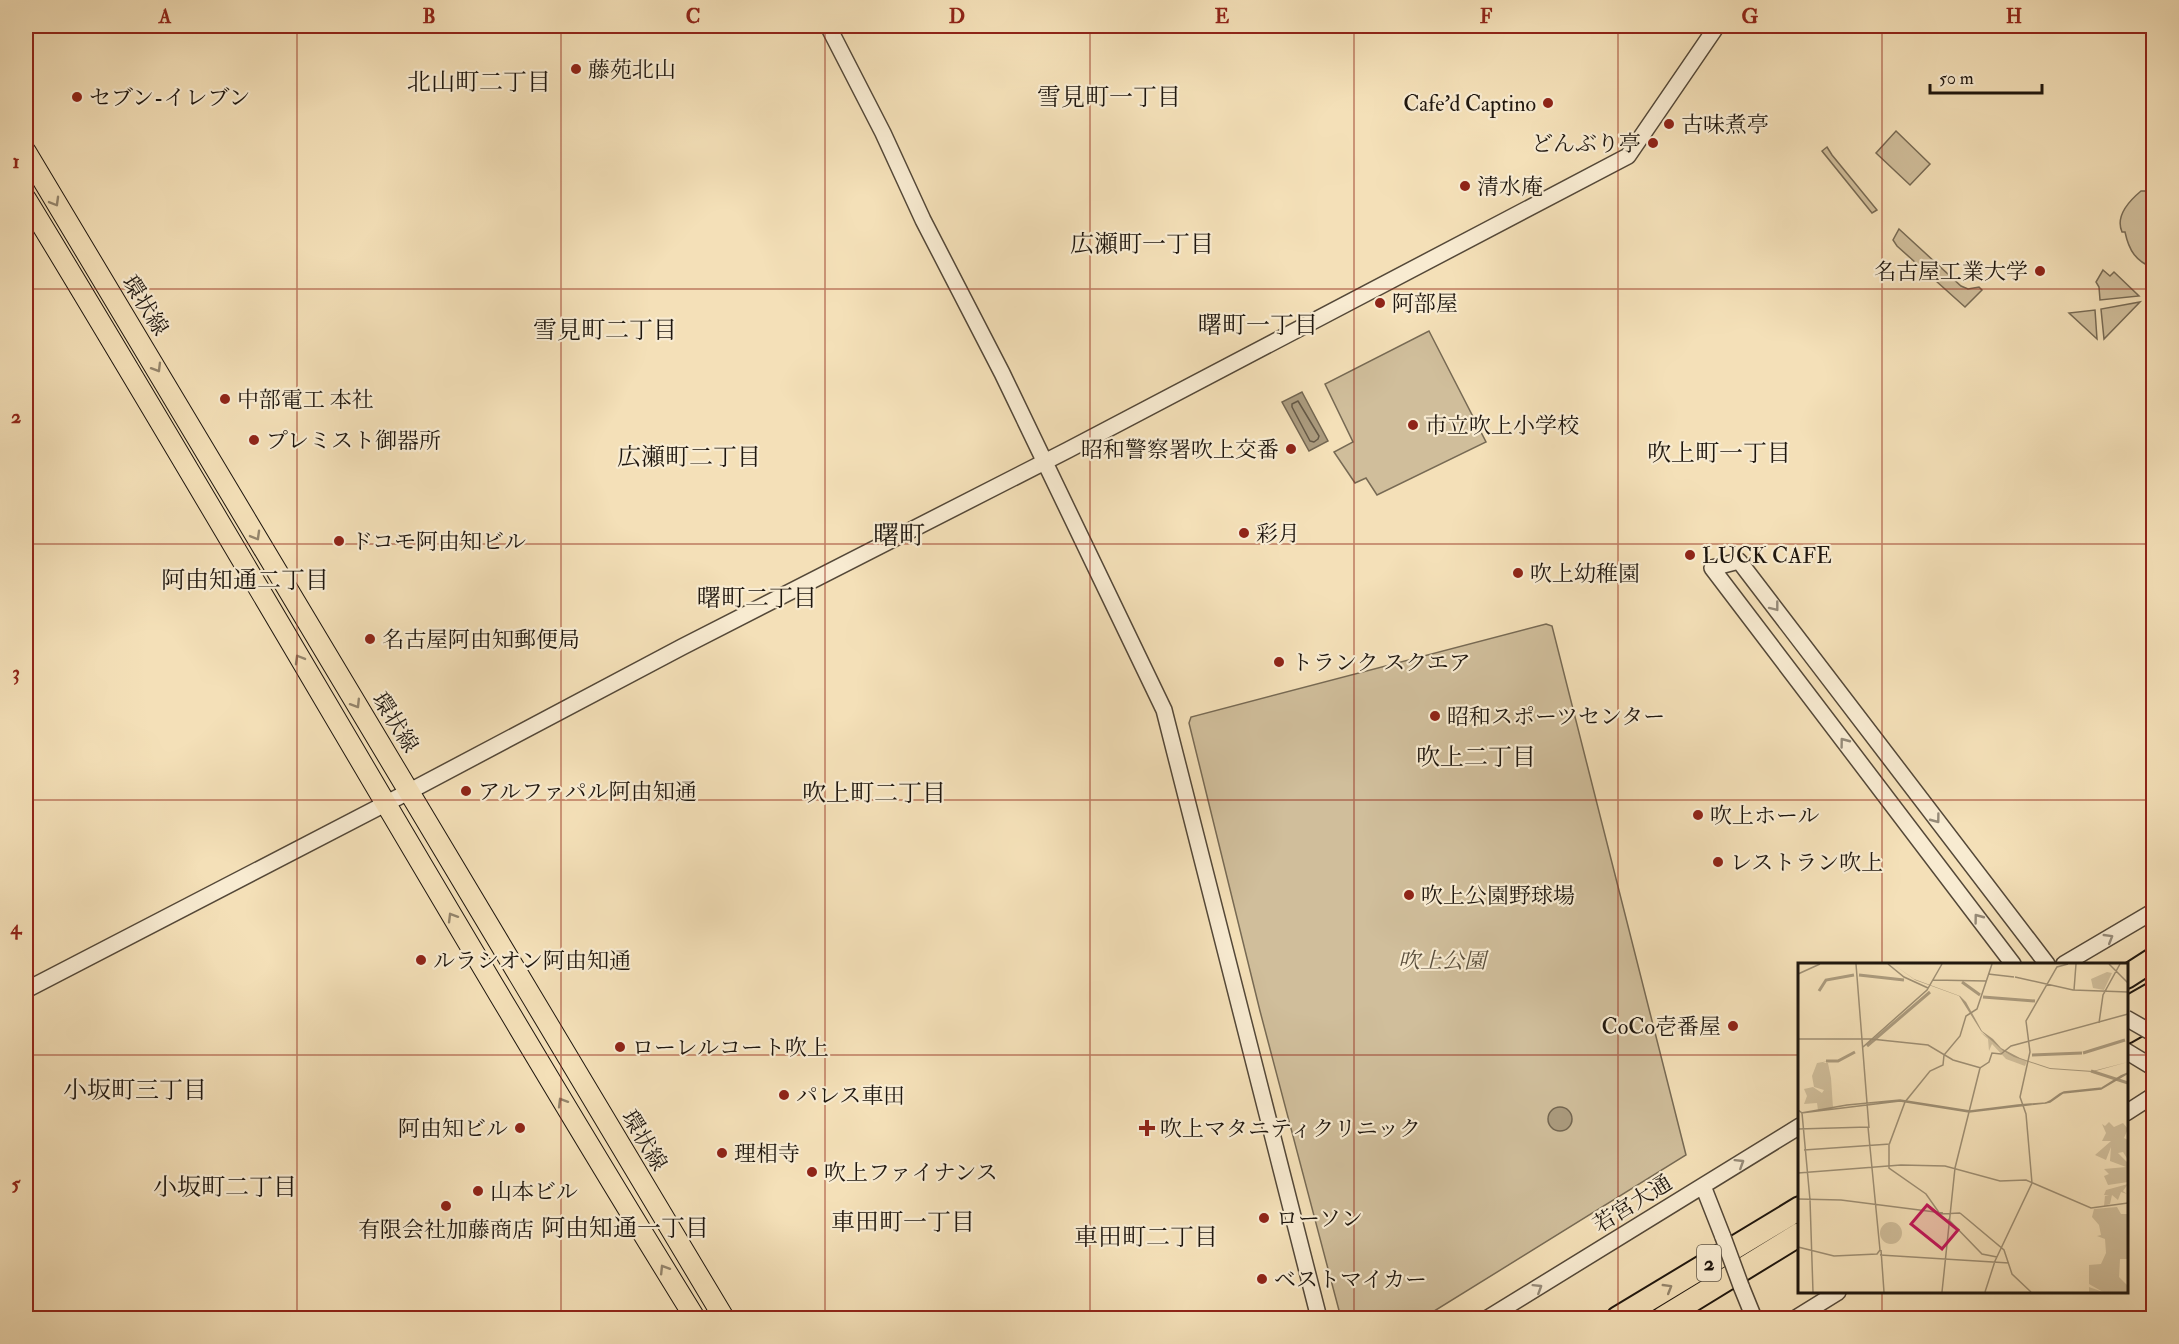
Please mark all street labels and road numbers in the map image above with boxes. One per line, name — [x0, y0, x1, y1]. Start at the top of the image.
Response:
street label: 環状線 — [116, 270, 175, 341]
street label: 環状線 — [366, 687, 425, 758]
street label: 環状線 — [615, 1105, 673, 1176]
street label: 若宮大通 — [1588, 1169, 1677, 1239]
road number: 2 — [1697, 1245, 1721, 1281]

